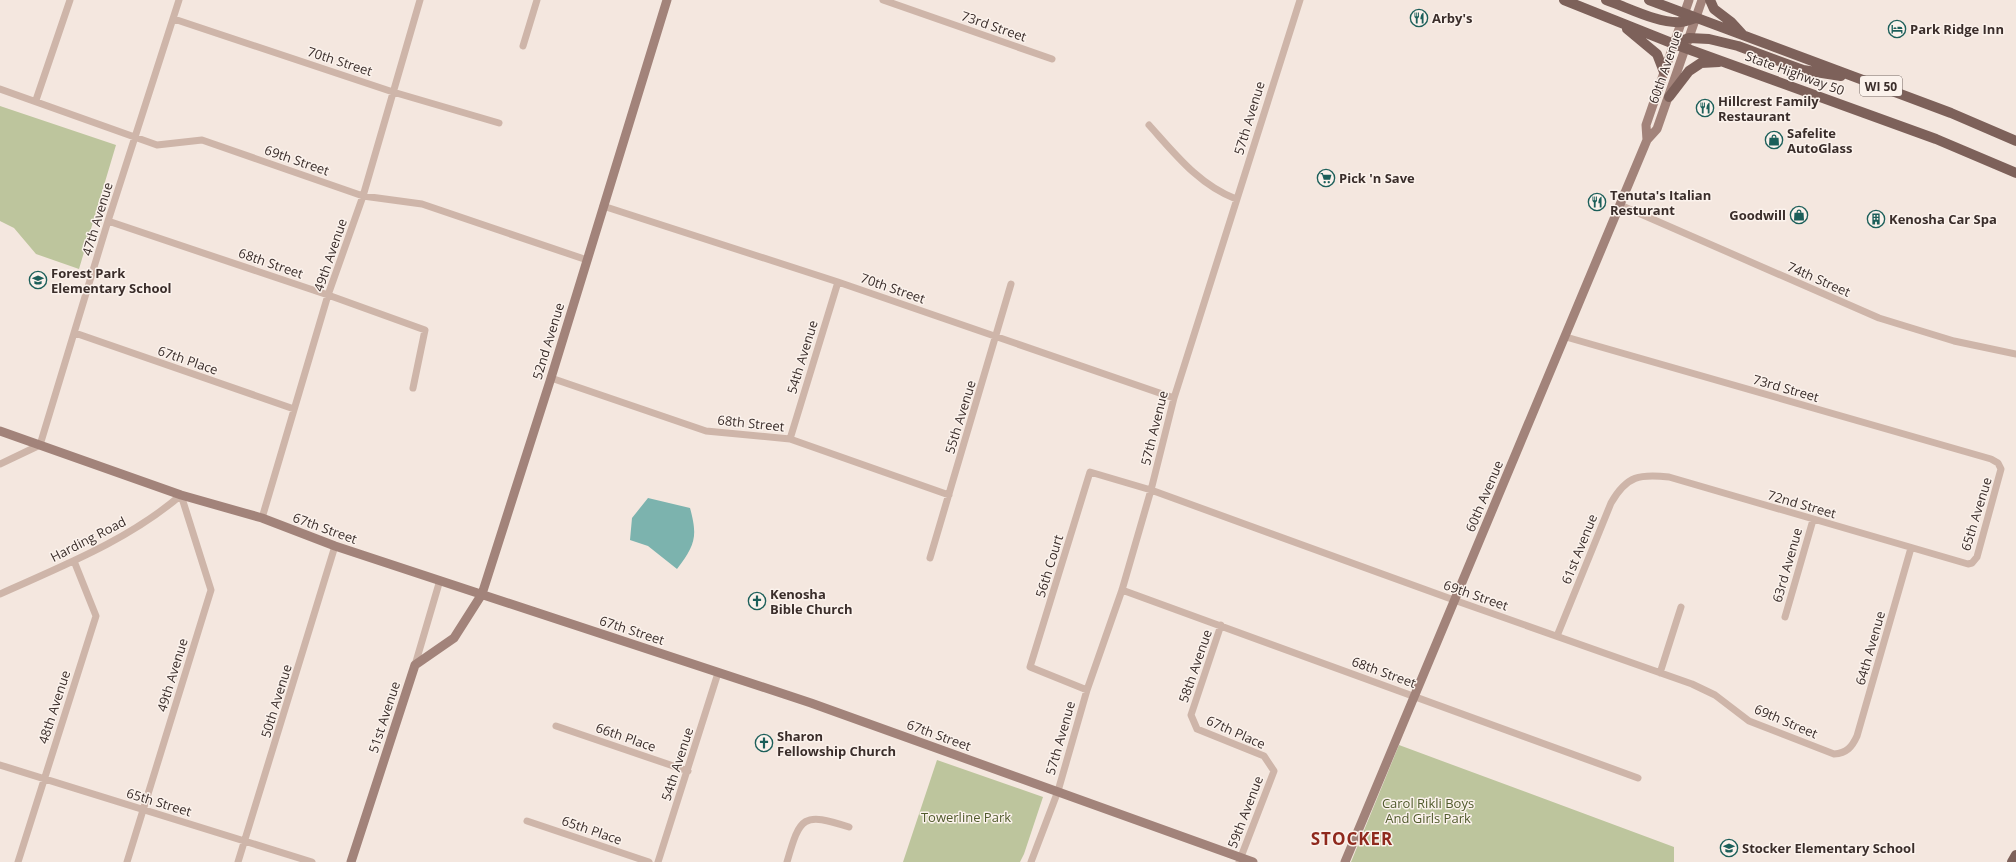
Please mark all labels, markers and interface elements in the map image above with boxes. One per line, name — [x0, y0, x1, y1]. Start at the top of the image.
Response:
street label: 73rd Street — [959, 6, 1029, 46]
restaurant icon: Arby's — [1409, 8, 1429, 28]
place label: Arby's — [1432, 9, 1472, 27]
hotel icon: Park Ridge Inn — [1887, 19, 1907, 39]
place label: Park Ridge Inn — [1910, 20, 2004, 38]
street label: 60th Avenue — [1644, 28, 1686, 106]
street label: 70th Street — [305, 42, 375, 80]
street label: State Highway 50 — [1743, 47, 1847, 99]
road number: WI 50 — [1860, 76, 1902, 96]
street label: 57th Avenue — [1229, 79, 1269, 157]
place label: Hillcrest Family Restaurant — [1718, 92, 1819, 125]
restaurant icon: Hillcrest Family Restaurant — [1695, 98, 1715, 118]
place label: Safelite AutoGlass — [1787, 124, 1852, 157]
shop icon: Safelite AutoGlass — [1764, 130, 1784, 150]
street label: 69th Street — [262, 141, 332, 180]
supermarket icon: Pick 'n Save — [1316, 168, 1336, 188]
place label: Pick 'n Save — [1339, 169, 1415, 187]
street label: 47th Avenue — [77, 180, 117, 258]
place label: Tenuta's Italian Resturant — [1610, 186, 1711, 219]
restaurant icon: Tenuta's Italian Resturant — [1587, 192, 1607, 212]
shop icon: Goodwill — [1789, 205, 1809, 225]
place label: Goodwill — [1729, 206, 1786, 224]
building icon: Kenosha Car Spa — [1866, 209, 1886, 229]
place label: Kenosha Car Spa — [1889, 210, 1997, 228]
street label: 49th Avenue — [309, 216, 351, 294]
street label: 68th Street — [236, 244, 306, 283]
street label: 74th Street — [1785, 257, 1854, 301]
place label: Forest Park Elementary School — [51, 264, 172, 297]
street label: 70th Street — [858, 269, 928, 308]
school or university icon: Forest Park Elementary School — [28, 270, 48, 290]
street label: 52nd Avenue — [528, 300, 568, 382]
street label: 54th Avenue — [782, 318, 822, 396]
street label: 67th Place — [155, 341, 221, 379]
street label: 73rd Street — [1751, 370, 1821, 406]
street label: 55th Avenue — [940, 378, 980, 456]
street label: 57th Avenue — [1136, 389, 1172, 467]
street label: 68th Street — [717, 411, 786, 435]
street label: 60th Avenue — [1461, 457, 1507, 535]
street label: 65th Avenue — [1956, 475, 1996, 553]
street label: 72nd Street — [1766, 486, 1839, 522]
street label: 67th Street — [290, 508, 360, 548]
street label: 61st Avenue — [1557, 511, 1601, 587]
street label: Harding Road — [47, 512, 129, 566]
street label: 63rd Avenue — [1768, 526, 1806, 604]
street label: 56th Court — [1031, 532, 1067, 600]
street label: 69th Street — [1441, 576, 1511, 615]
place label: Kenosha Bible Church — [770, 585, 852, 618]
church icon: Kenosha Bible Church — [747, 591, 767, 611]
street label: 64th Avenue — [1851, 609, 1889, 687]
street label: 67th Street — [597, 611, 667, 649]
street label: 58th Avenue — [1174, 627, 1216, 705]
street label: 49th Avenue — [152, 636, 192, 714]
street label: 68th Street — [1349, 652, 1419, 692]
street label: 50th Avenue — [256, 662, 296, 740]
street label: 48th Avenue — [34, 668, 74, 746]
street label: 51st Avenue — [364, 679, 404, 755]
street label: 57th Avenue — [1041, 699, 1079, 777]
street label: 69th Street — [1752, 700, 1821, 743]
street label: 67th Place — [1204, 711, 1268, 753]
street label: 67th Street — [904, 715, 974, 755]
street label: 66th Place — [593, 718, 659, 756]
street label: 54th Avenue — [657, 725, 697, 803]
place label: Sharon Fellowship Church — [777, 727, 896, 760]
church icon: Sharon Fellowship Church — [754, 733, 774, 753]
street label: 59th Avenue — [1223, 773, 1267, 851]
street label: 65th Street — [124, 784, 194, 821]
park label: Carol Rikli Boys And Girls Park — [1382, 794, 1474, 827]
park label: Towerline Park — [921, 808, 1011, 826]
street label: 65th Place — [559, 811, 625, 849]
district label: STOCKER — [1311, 827, 1393, 850]
school or university icon: Stocker Elementary School — [1719, 838, 1739, 858]
place label: Stocker Elementary School — [1742, 839, 1915, 857]

